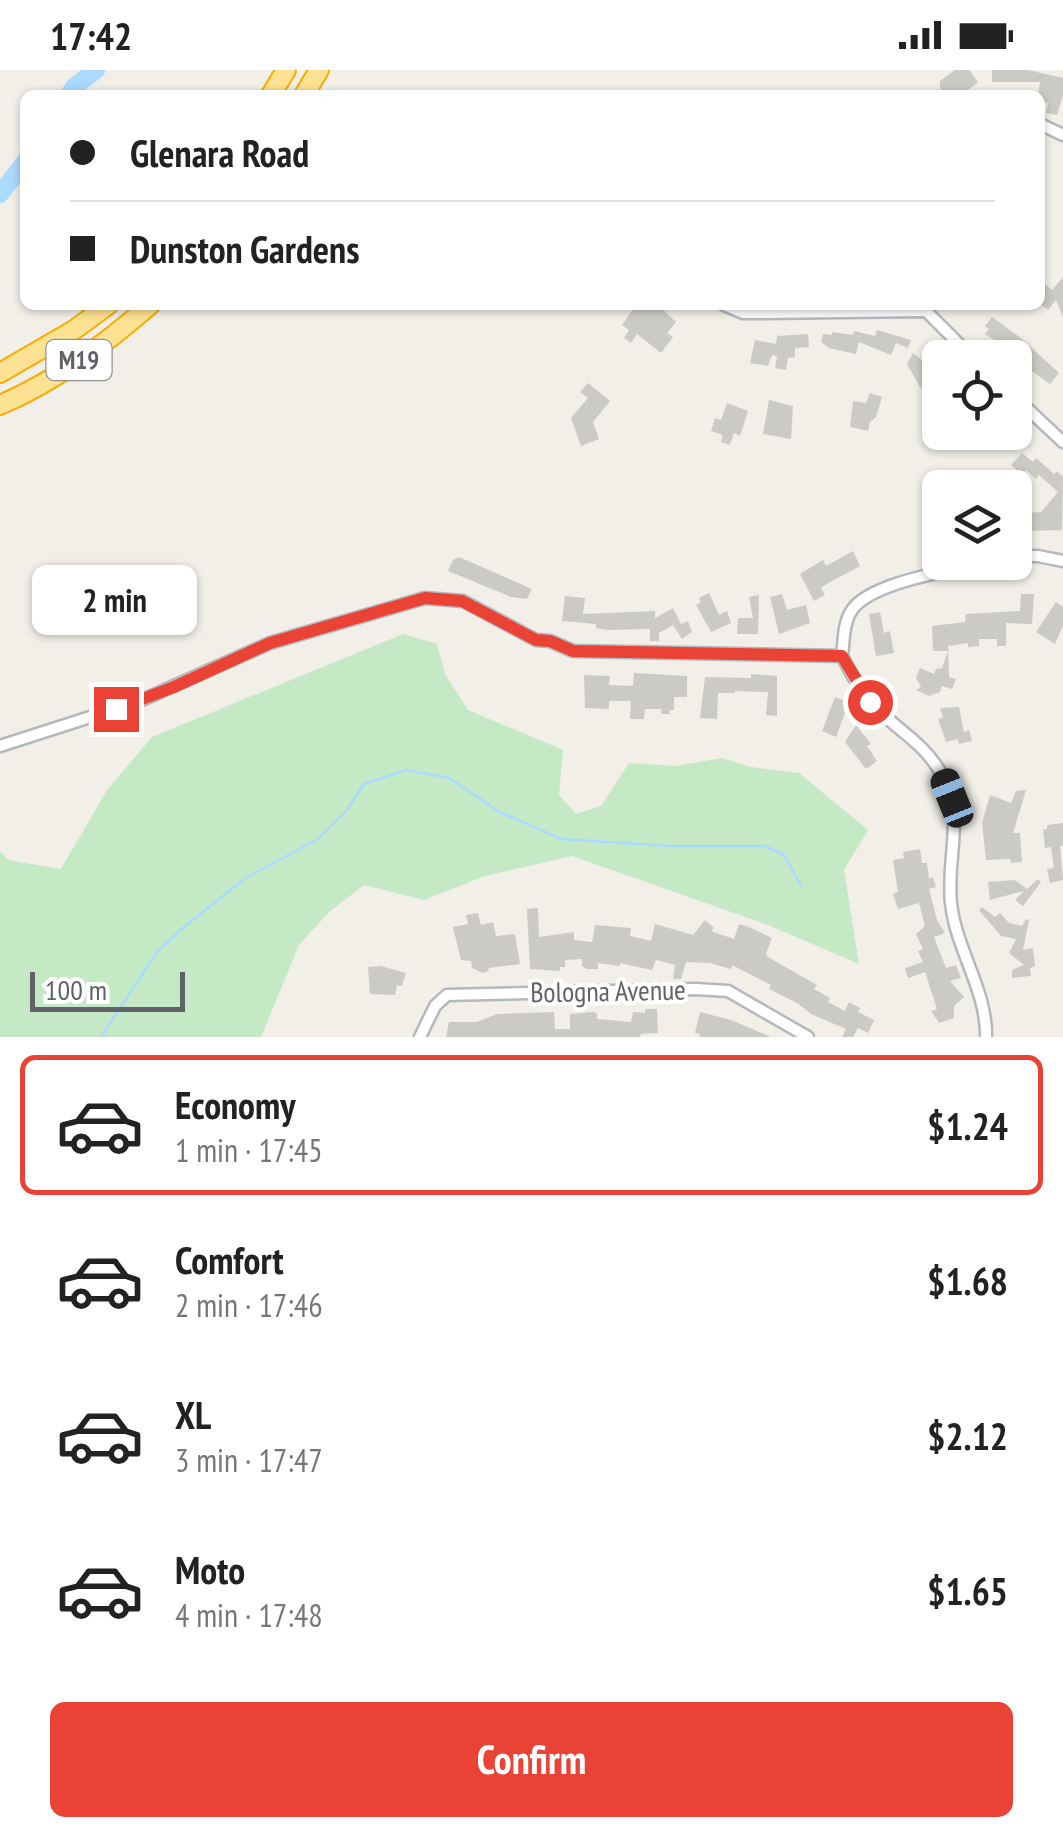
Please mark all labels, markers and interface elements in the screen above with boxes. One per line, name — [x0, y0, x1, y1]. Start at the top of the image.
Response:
text: 17:42 — [50, 11, 132, 60]
text: Glenara Road — [130, 128, 309, 177]
text: Dunston Gardens — [130, 224, 359, 273]
road number: M19 — [46, 340, 112, 380]
map controls — [922, 340, 1032, 580]
button: locate — [922, 340, 1032, 450]
button: layers — [922, 470, 1032, 580]
callout: 2 min — [34, 564, 198, 634]
text: 2 min — [82, 579, 147, 621]
route start — [848, 680, 893, 725]
route end — [94, 687, 139, 732]
car — [927, 765, 977, 831]
scale bar — [30, 967, 185, 1011]
text: 100 m — [45, 971, 107, 1008]
street label: Bologna Avenue — [530, 971, 686, 1010]
icon: car — [55, 1080, 145, 1170]
text: Economy — [175, 1080, 295, 1129]
text: $1.24 — [927, 1101, 1008, 1150]
text: 1 min · 17:45 — [175, 1129, 323, 1171]
icon: car — [55, 1235, 145, 1325]
text: Comfort — [175, 1235, 284, 1284]
text: $1.68 — [927, 1256, 1008, 1305]
text: 2 min · 17:46 — [175, 1284, 323, 1326]
icon: car — [55, 1390, 145, 1480]
text: XL — [175, 1390, 211, 1439]
text: $2.12 — [927, 1411, 1008, 1460]
text: 3 min · 17:47 — [175, 1439, 323, 1481]
icon: car — [55, 1545, 145, 1635]
text: Moto — [175, 1545, 245, 1594]
text: $1.65 — [927, 1566, 1008, 1615]
text: 4 min · 17:48 — [175, 1594, 323, 1636]
button: Confirm — [50, 1702, 1013, 1817]

